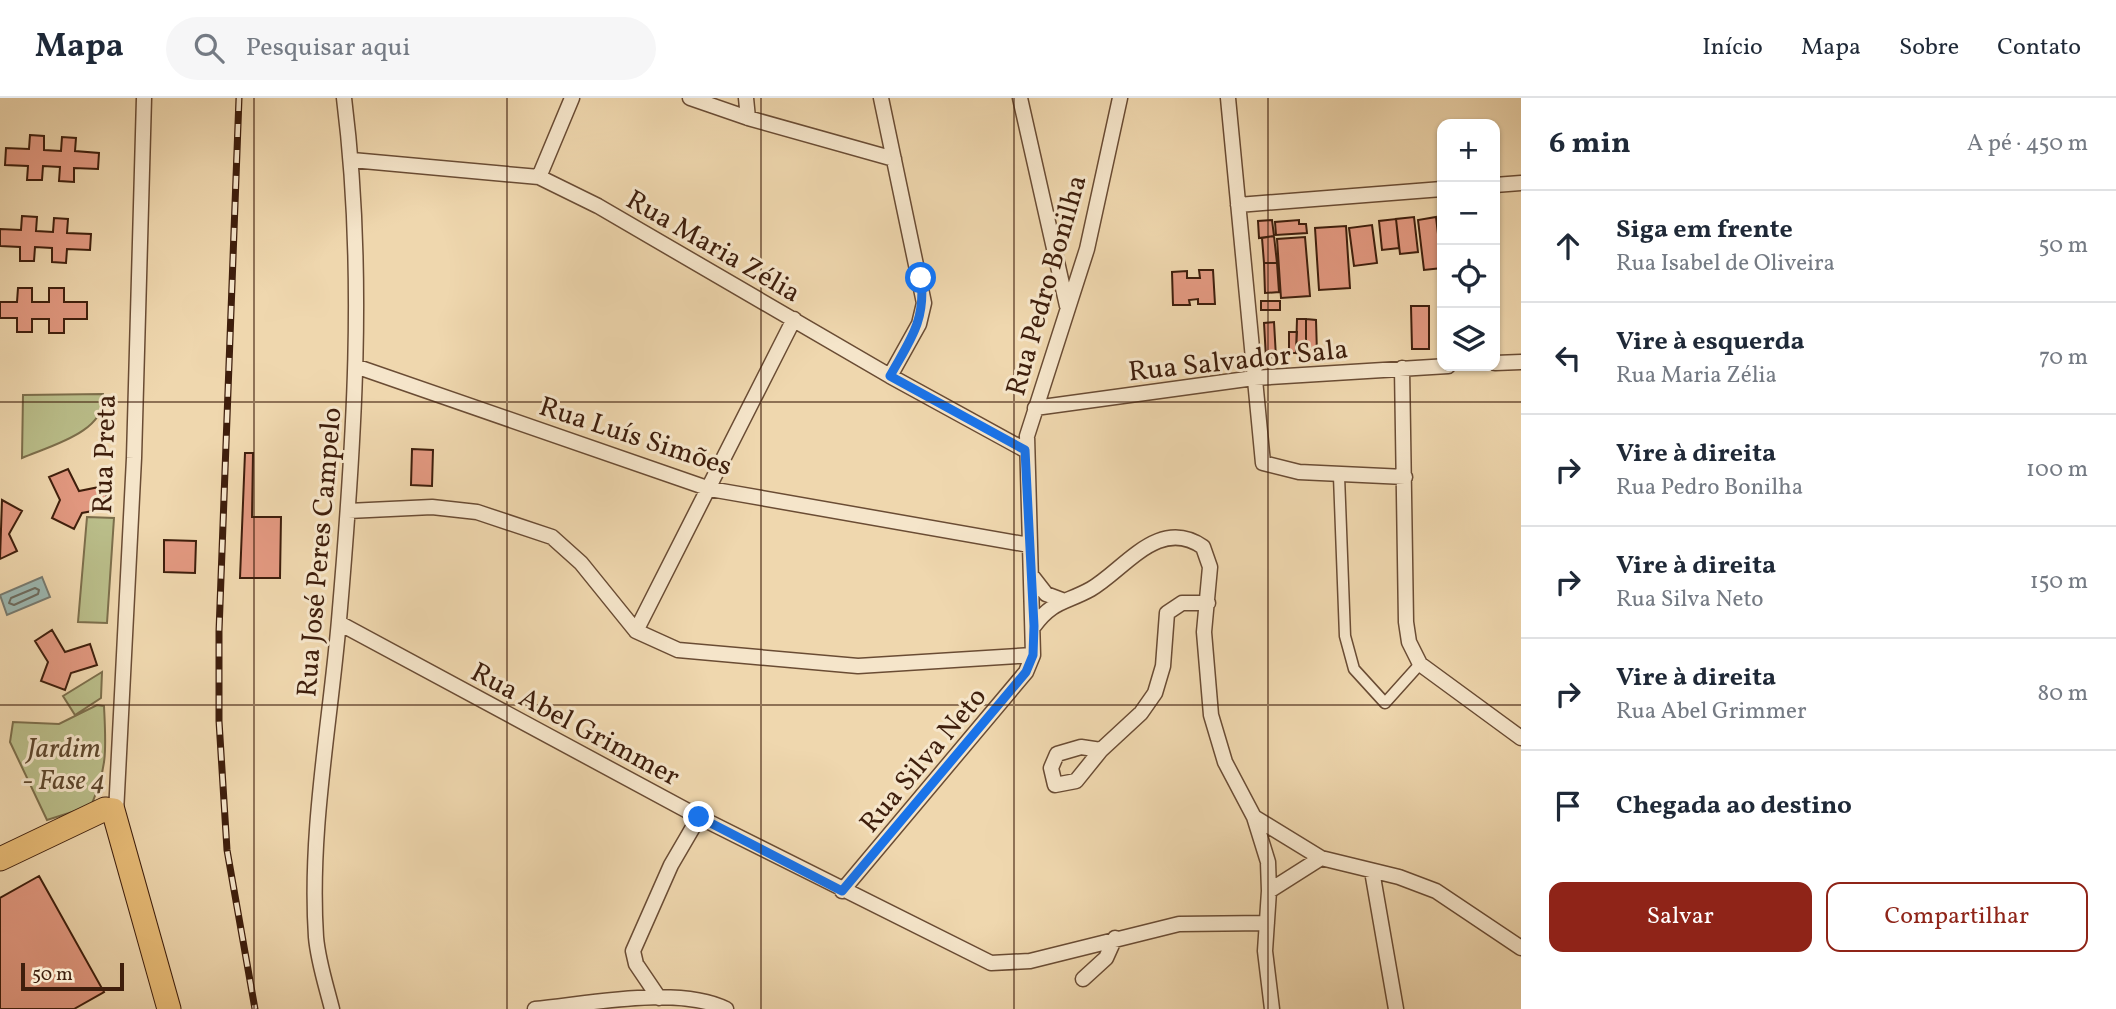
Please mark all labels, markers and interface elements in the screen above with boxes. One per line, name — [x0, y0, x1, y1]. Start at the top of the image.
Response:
search box — [166, 17, 656, 80]
text: Mapa — [35, 25, 124, 71]
icon: search — [190, 29, 228, 67]
text: Pesquisar aqui — [246, 30, 410, 66]
text: Início — [1702, 31, 1763, 65]
text: Mapa — [1801, 31, 1861, 65]
text: Sobre — [1899, 31, 1959, 65]
text: Contato — [1997, 31, 2081, 65]
map controls — [1437, 119, 1500, 371]
button: + — [1437, 119, 1500, 182]
text: 6 min — [1549, 123, 1631, 165]
text: A pé · 450 m — [1967, 128, 2088, 160]
street label: Rua Pedro Bonilha — [997, 171, 1098, 401]
street label: Rua Maria Zélia — [618, 181, 807, 313]
button: − — [1437, 182, 1500, 245]
text: Siga em frente — [1616, 212, 1793, 248]
icon: ahead — [1549, 227, 1587, 265]
text: 50 m — [2039, 230, 2088, 262]
button: locate — [1437, 245, 1500, 308]
text: Rua Isabel de Oliveira — [1616, 248, 1835, 280]
route start — [905, 262, 936, 293]
button: layers — [1437, 308, 1500, 371]
text: Vire à esquerda — [1616, 324, 1805, 360]
street label: Rua Salvador Sala — [1126, 331, 1350, 392]
icon: left — [1549, 339, 1587, 377]
text: 70 m — [2039, 342, 2088, 374]
text: Rua Maria Zélia — [1616, 360, 1777, 392]
street label: Rua Luís Simões — [534, 388, 737, 487]
street label: Rua Preta — [84, 394, 127, 515]
street label: Rua José Peres Campelo — [288, 406, 353, 699]
text: Vire à direita — [1616, 436, 1776, 472]
icon: right — [1549, 451, 1587, 489]
text: 100 m — [2026, 454, 2088, 486]
text: Rua Pedro Bonilha — [1616, 472, 1803, 504]
text: Vire à direita — [1616, 548, 1776, 584]
icon: right — [1549, 563, 1587, 601]
text: 150 m — [2030, 566, 2088, 598]
text: Rua Silva Neto — [1616, 584, 1764, 616]
street label: Rua Abel Grimmer — [463, 654, 687, 797]
text: Vire à direita — [1616, 660, 1776, 696]
icon: right — [1549, 675, 1587, 713]
text: 80 m — [2038, 678, 2088, 710]
street label: Rua Silva Neto — [851, 679, 997, 842]
text: Rua Abel Grimmer — [1616, 696, 1807, 728]
park label: Jardim - Fase 4 — [22, 730, 106, 801]
icon: arrive — [1549, 787, 1587, 825]
text: Chegada ao destino — [1616, 788, 1852, 824]
route end — [683, 801, 714, 832]
button: Salvar — [1549, 882, 1812, 952]
button: Compartilhar — [1826, 882, 2088, 952]
scale bar — [21, 960, 124, 992]
text: 50 m — [32, 962, 73, 988]

